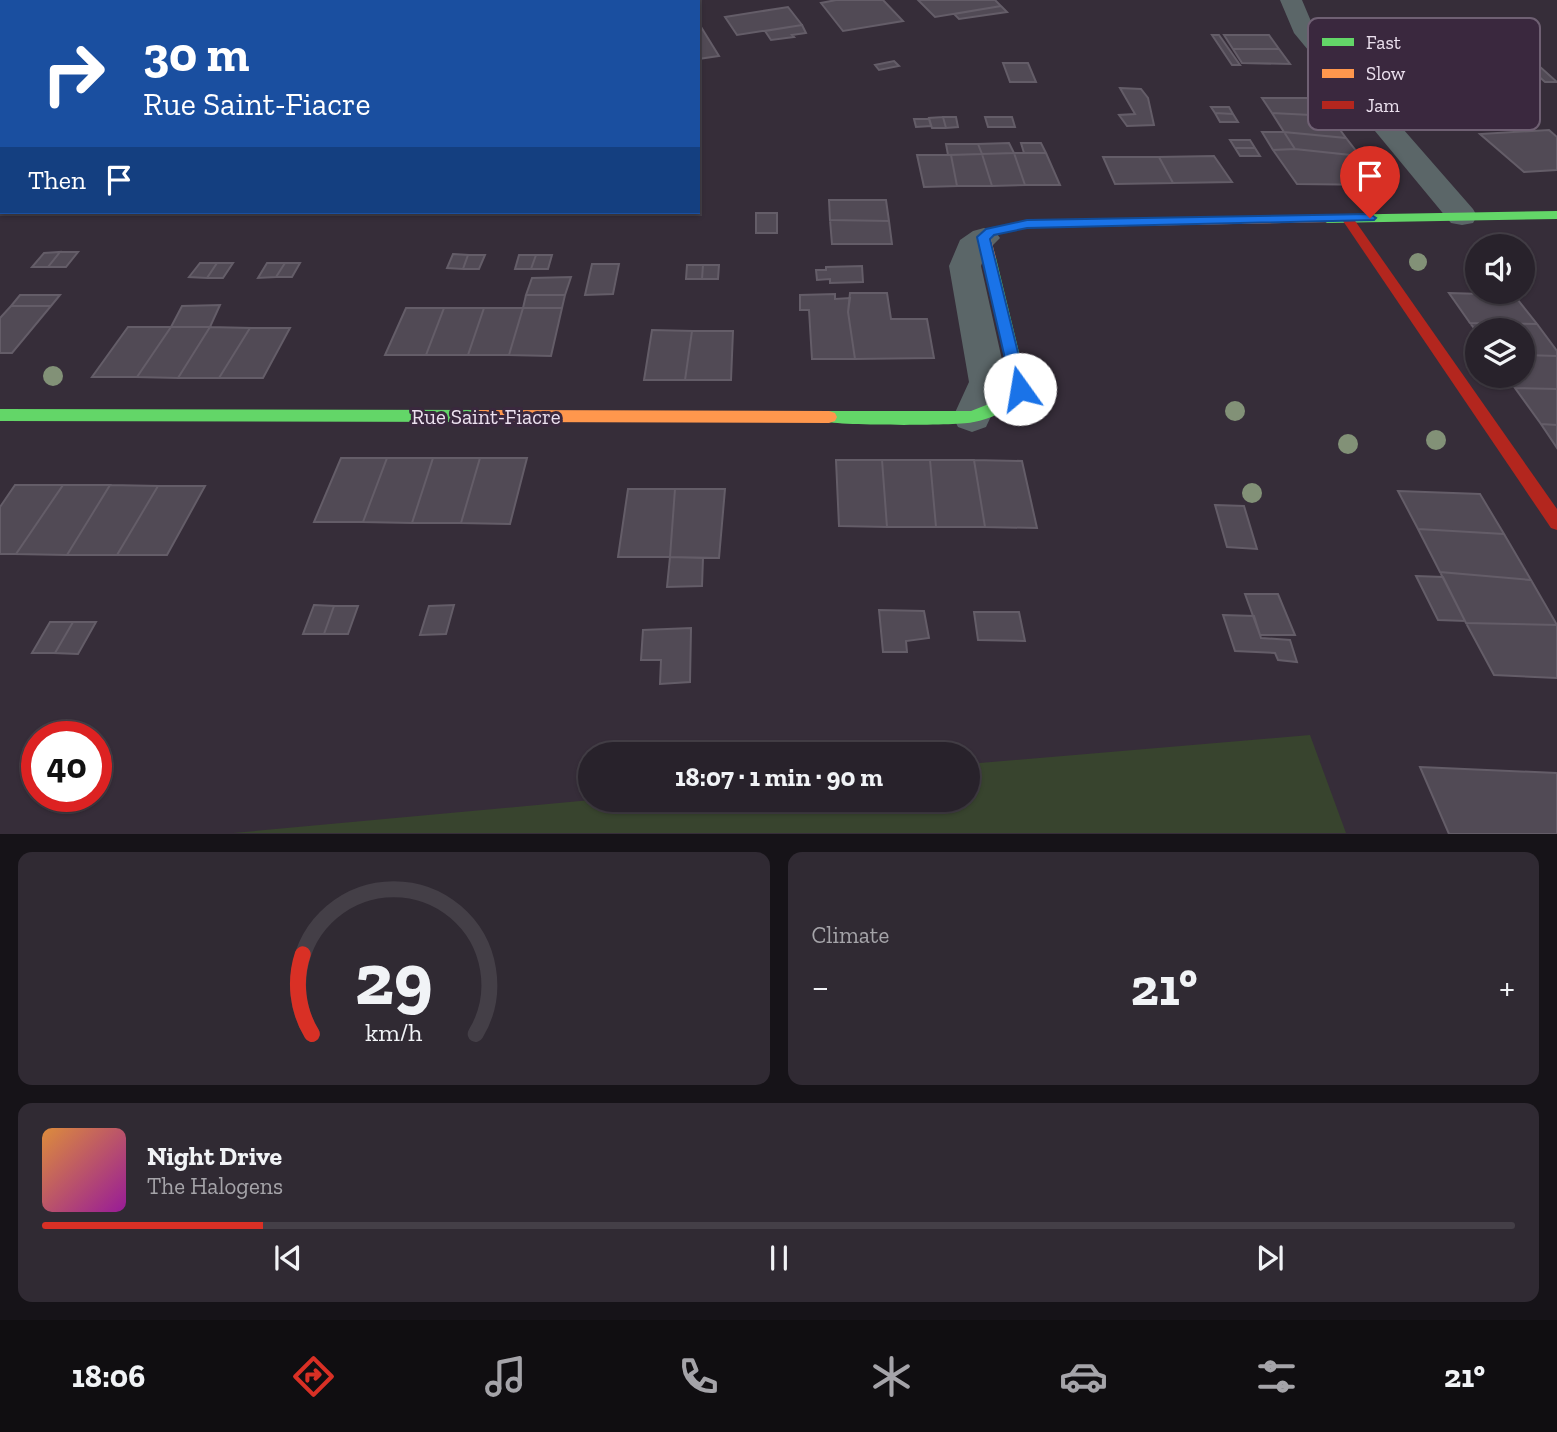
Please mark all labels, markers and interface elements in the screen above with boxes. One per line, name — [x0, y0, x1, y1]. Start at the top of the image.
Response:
legend — [1308, 18, 1540, 130]
text: 30 m — [143, 25, 249, 84]
icon: right — [28, 28, 119, 119]
text: Fast — [1366, 31, 1401, 54]
text: Slow — [1366, 62, 1406, 85]
text: Rue Saint-Fiacre — [143, 85, 371, 123]
text: Jam — [1366, 94, 1400, 117]
pin — [1340, 146, 1400, 218]
icon: arrive — [1351, 157, 1389, 195]
icon: arrive — [100, 161, 138, 199]
text: Then — [28, 164, 86, 196]
map controls — [1465, 234, 1535, 388]
button: sound — [1465, 234, 1535, 304]
button: layers — [1465, 318, 1535, 388]
position arrow — [983, 352, 1057, 426]
street label: Rue Saint-Fiacre — [411, 404, 561, 429]
speed limit sign: 40 — [21, 721, 112, 812]
text: 18:07 · 1 min · 90 m — [675, 761, 883, 793]
text: Climate — [812, 921, 889, 949]
text: 29 — [355, 936, 433, 1024]
text: 21° — [1131, 956, 1198, 1018]
text: − — [812, 964, 829, 1010]
text: + — [1499, 964, 1515, 1010]
text: km/h — [365, 1017, 422, 1047]
text: Night Drive — [147, 1140, 282, 1172]
text: The Halogens — [147, 1172, 283, 1200]
icon: previous — [269, 1239, 307, 1277]
icon: pause — [760, 1239, 798, 1277]
icon: next — [1251, 1239, 1289, 1277]
icon: directions — [289, 1352, 338, 1401]
icon: music — [481, 1352, 530, 1401]
icon: phone — [674, 1352, 723, 1401]
icon: climate — [867, 1352, 916, 1401]
icon: car — [1059, 1352, 1108, 1401]
icon: filters — [1252, 1352, 1301, 1401]
text: 18:06 — [72, 1357, 145, 1395]
text: 21° — [1444, 1357, 1485, 1395]

